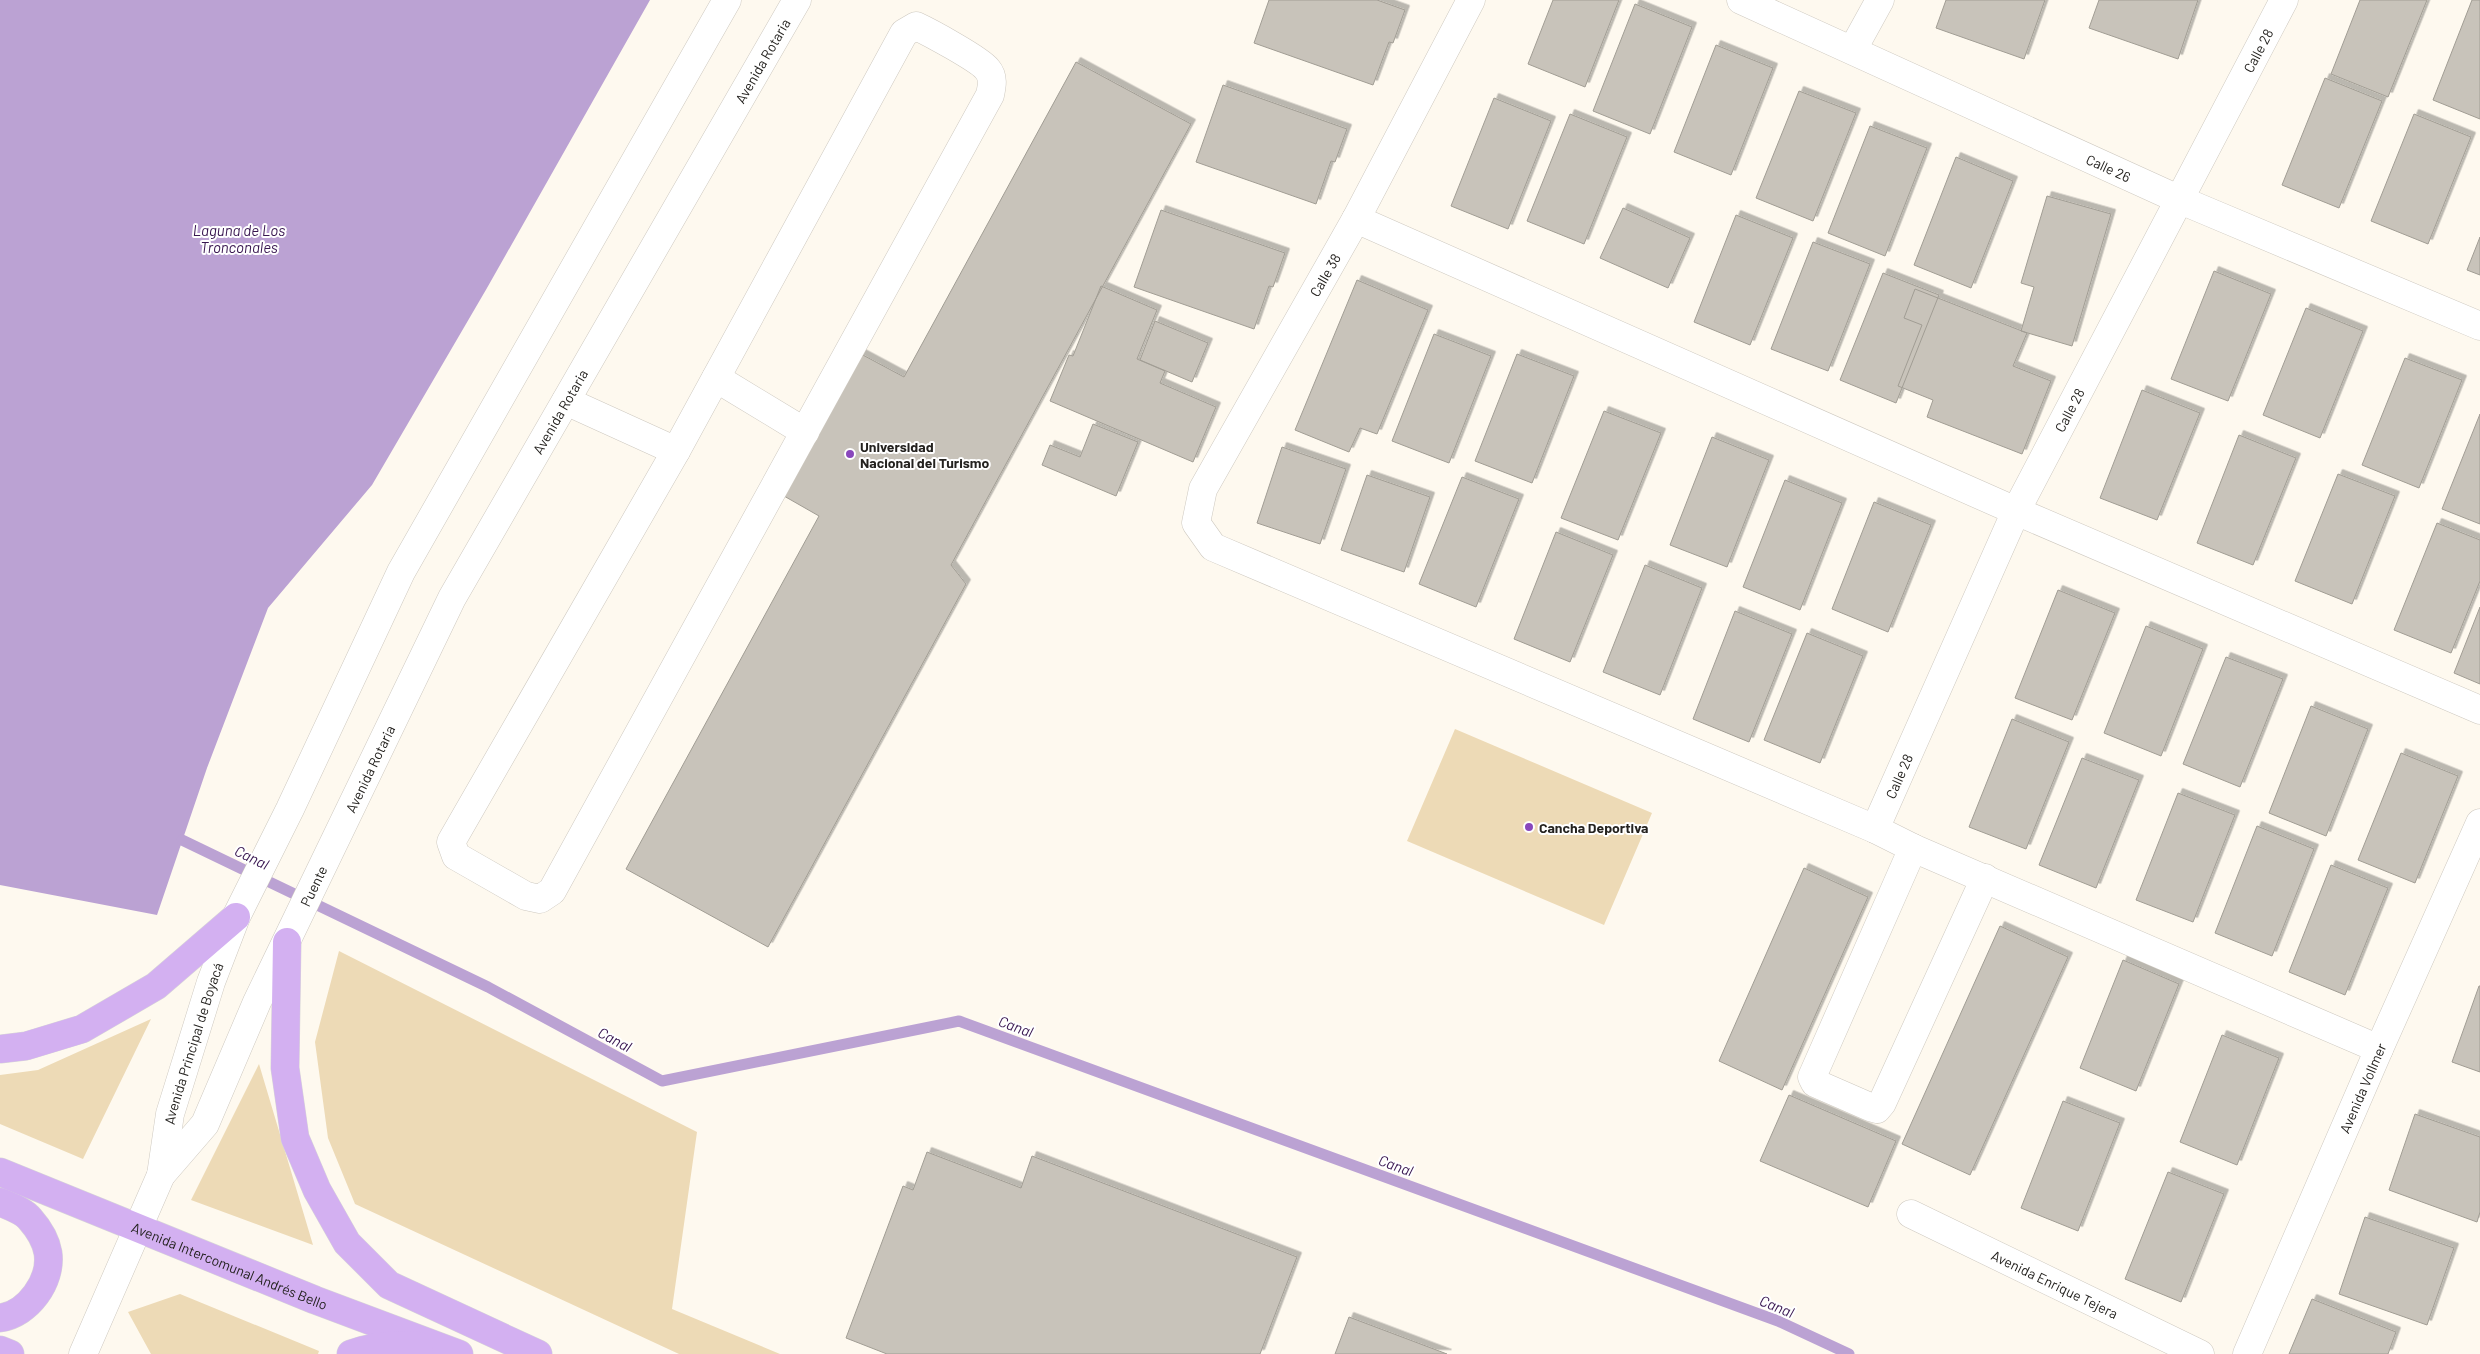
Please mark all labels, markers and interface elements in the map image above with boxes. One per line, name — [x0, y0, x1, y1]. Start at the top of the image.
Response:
street label: Avenida Rotaria — [731, 15, 793, 106]
street label: Calle 28 — [2239, 26, 2276, 75]
street label: Calle 26 — [2084, 150, 2134, 185]
water label: Laguna de Los Tronconales — [193, 221, 285, 256]
street label: Calle 38 — [1306, 250, 1344, 300]
street label: Avenida Rotaria — [529, 366, 591, 457]
street label: Calle 28 — [2051, 385, 2087, 435]
place label: Universidad Nacional del Turismo — [860, 438, 989, 471]
marker: Universidad Nacional del Turismo — [844, 448, 856, 460]
street label: Avenida Rotaria — [341, 722, 398, 815]
street label: Calle 28 — [1881, 751, 1916, 801]
place label: Cancha Deportiva — [1539, 819, 1648, 836]
marker: Cancha Deportiva — [1523, 821, 1535, 833]
water label: Canal — [232, 841, 273, 873]
street label: Puente — [296, 863, 330, 909]
street label: Avenida Principal de Boyacá — [160, 960, 226, 1126]
water label: Canal — [996, 1011, 1036, 1041]
water label: Canal — [595, 1023, 636, 1056]
street label: Avenida Vollmer — [2335, 1040, 2389, 1136]
water label: Canal — [1376, 1150, 1416, 1180]
street label: Avenida Intercomunal Andrés Bello — [129, 1218, 330, 1313]
street label: Avenida Enrique Tejera — [1989, 1246, 2121, 1322]
water label: Canal — [1757, 1291, 1798, 1321]

